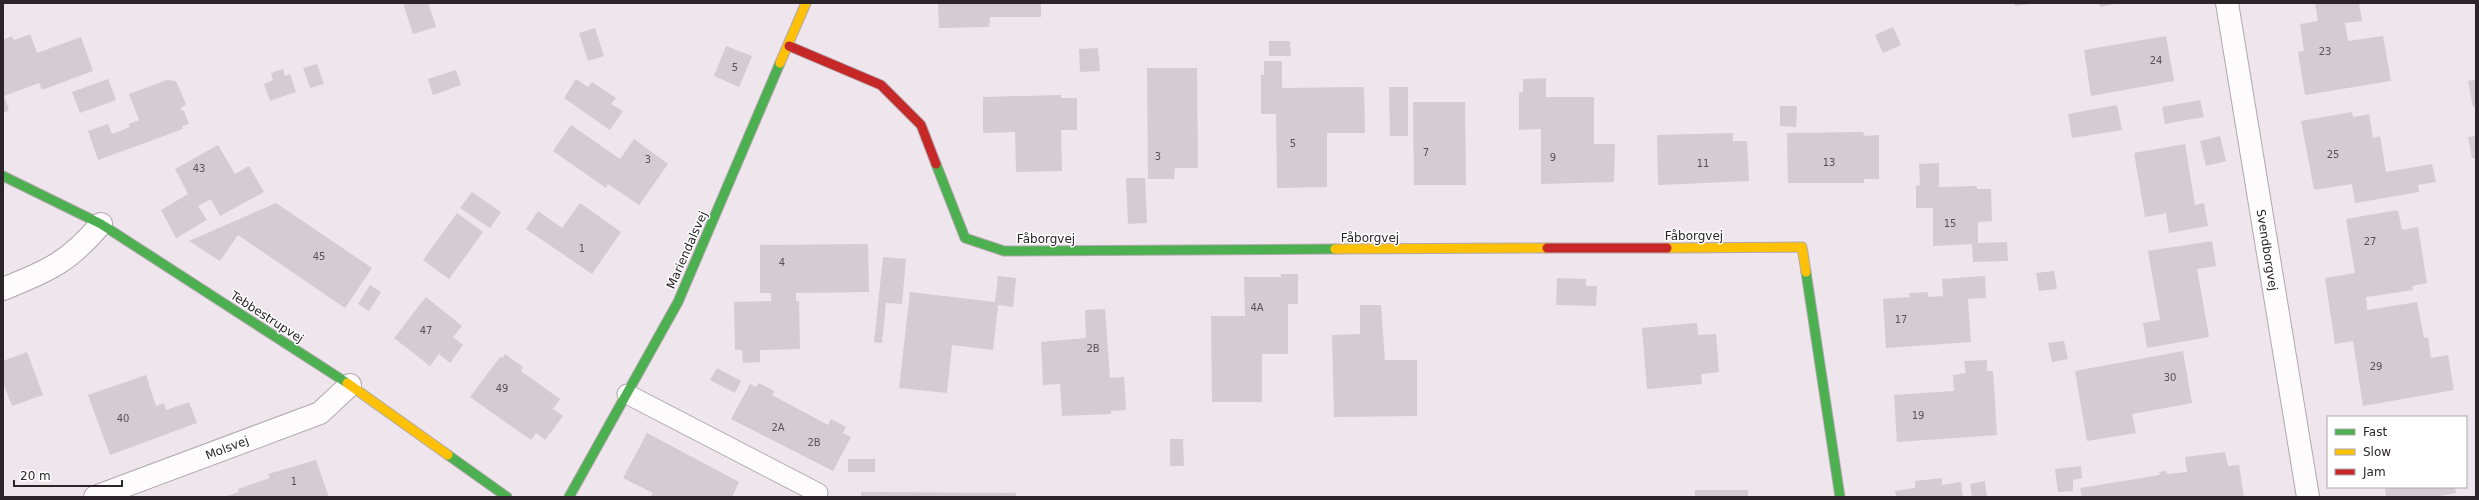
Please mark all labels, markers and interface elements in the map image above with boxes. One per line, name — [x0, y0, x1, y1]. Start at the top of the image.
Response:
house number: 23 — [2319, 46, 2331, 57]
house number: 24 — [2150, 55, 2162, 66]
house number: 5 — [732, 62, 738, 73]
house number: 5 — [1290, 138, 1296, 149]
house number: 7 — [1423, 147, 1429, 158]
house number: 25 — [2327, 149, 2339, 160]
house number: 3 — [1155, 151, 1161, 162]
house number: 9 — [1550, 152, 1556, 163]
house number: 3 — [645, 154, 651, 165]
house number: 13 — [1823, 157, 1835, 168]
house number: 11 — [1697, 158, 1709, 169]
house number: 43 — [193, 163, 205, 174]
street label: Svendborgvej — [2254, 208, 2280, 292]
street label: Mariendalsvej — [664, 209, 710, 291]
house number: 15 — [1944, 218, 1956, 229]
street label: Fåborgvej — [1665, 229, 1723, 243]
street label: Fåborgvej — [1341, 231, 1399, 245]
street label: Fåborgvej — [1017, 232, 1075, 246]
house number: 27 — [2364, 236, 2376, 247]
house number: 1 — [579, 243, 585, 254]
house number: 45 — [313, 251, 325, 262]
house number: 4 — [779, 257, 785, 268]
street label: Tebbestrupvej — [227, 288, 306, 346]
house number: 4A — [1250, 302, 1264, 313]
house number: 17 — [1895, 314, 1907, 325]
house number: 47 — [420, 325, 432, 336]
house number: 2B — [1086, 343, 1100, 354]
house number: 29 — [2370, 361, 2382, 372]
house number: 30 — [2164, 372, 2176, 383]
house number: 49 — [496, 383, 508, 394]
house number: 19 — [1912, 410, 1924, 421]
house number: 40 — [117, 413, 129, 424]
legend — [2327, 416, 2467, 488]
house number: 2A — [771, 422, 785, 433]
text: Fast — [2363, 425, 2387, 439]
street label: Molsvej — [203, 433, 251, 463]
house number: 2B — [807, 437, 821, 448]
text: Slow — [2363, 445, 2391, 459]
scale bar — [14, 462, 122, 488]
text: Jam — [2362, 465, 2386, 479]
text: 20 m — [20, 469, 51, 483]
house number: 1 — [291, 476, 297, 487]

